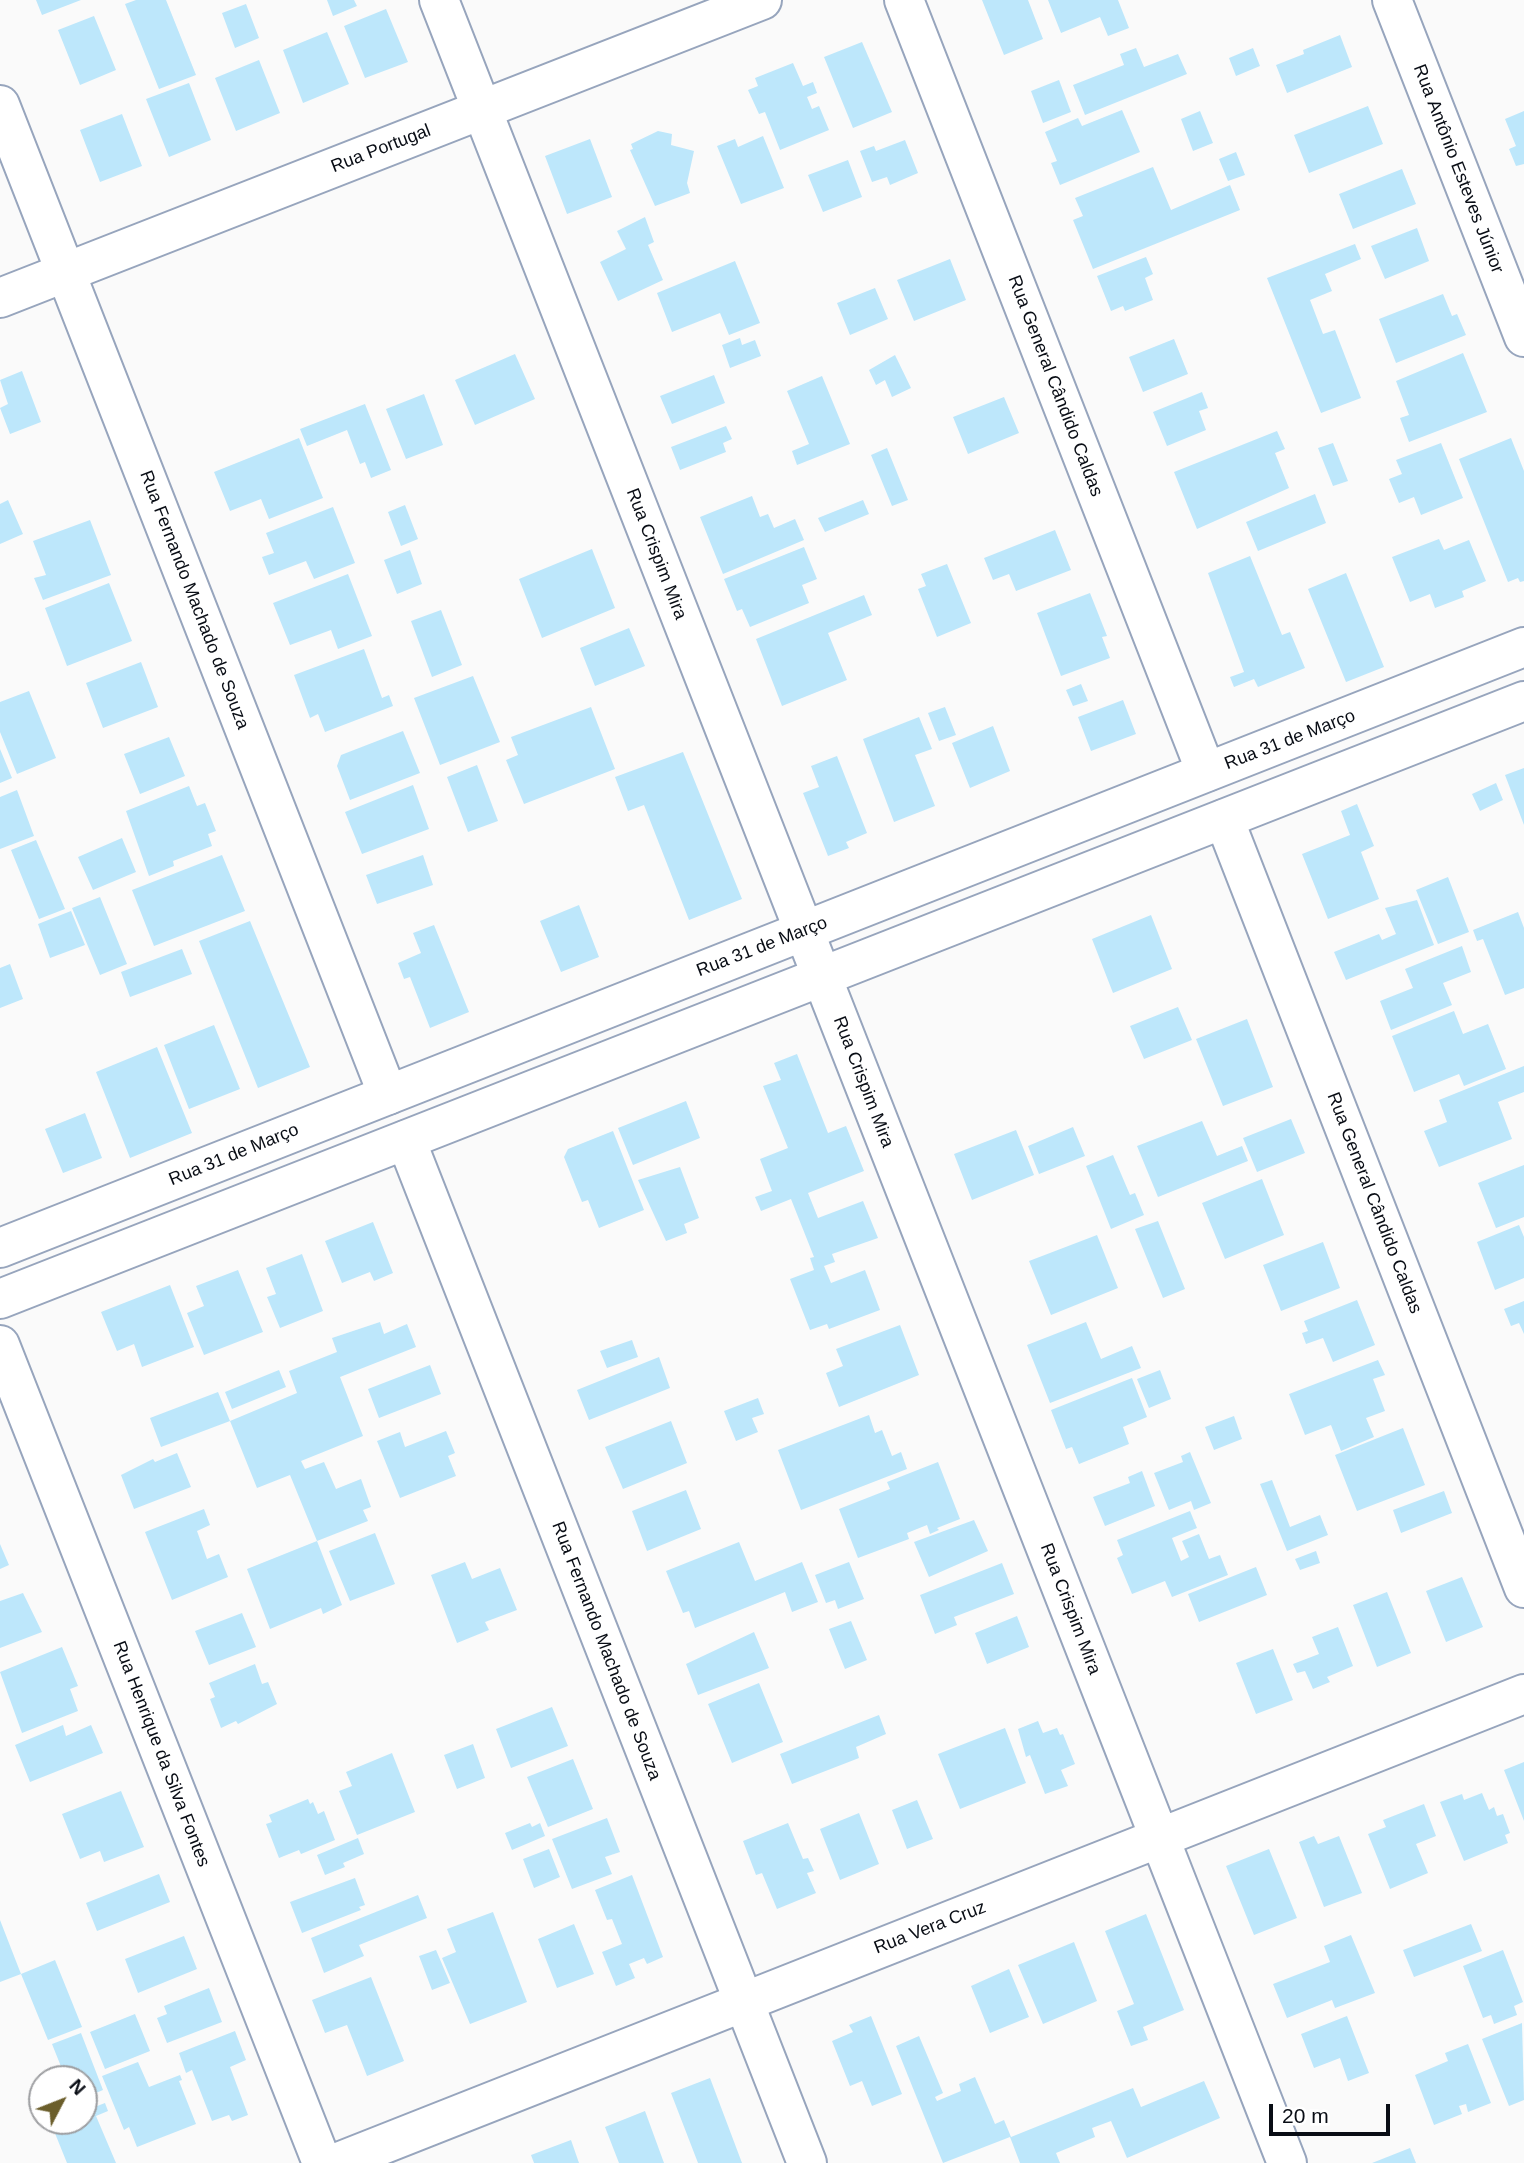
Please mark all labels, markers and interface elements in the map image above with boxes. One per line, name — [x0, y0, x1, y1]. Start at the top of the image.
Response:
street label: Rua Antônio Esteves Júnior — [1408, 61, 1508, 277]
street label: Rua Portugal — [328, 120, 434, 178]
street label: Rua General Cândido Caldas — [1003, 272, 1107, 500]
street label: Rua Fernando Machado de Souza — [135, 468, 253, 732]
street label: Rua Crispim Mira — [621, 485, 691, 623]
street label: Rua 31 de Março — [1222, 705, 1358, 775]
street label: Rua 31 de Março — [694, 912, 830, 982]
street label: Rua Crispim Mira — [828, 1013, 898, 1151]
street label: Rua General Cândido Caldas — [1322, 1089, 1426, 1317]
street label: Rua 31 de Março — [166, 1119, 302, 1191]
street label: Rua Fernando Machado de Souza — [547, 1519, 665, 1783]
street label: Rua Crispim Mira — [1035, 1540, 1105, 1678]
street label: Rua Henrique da Silva Fontes — [108, 1638, 214, 1870]
street label: Rua Vera Cruz — [871, 1897, 989, 1959]
north arrow — [28, 2065, 98, 2135]
text: N — [65, 2075, 90, 2099]
scale bar — [1272, 2090, 1393, 2134]
text: 20 m — [1282, 2104, 1329, 2127]

